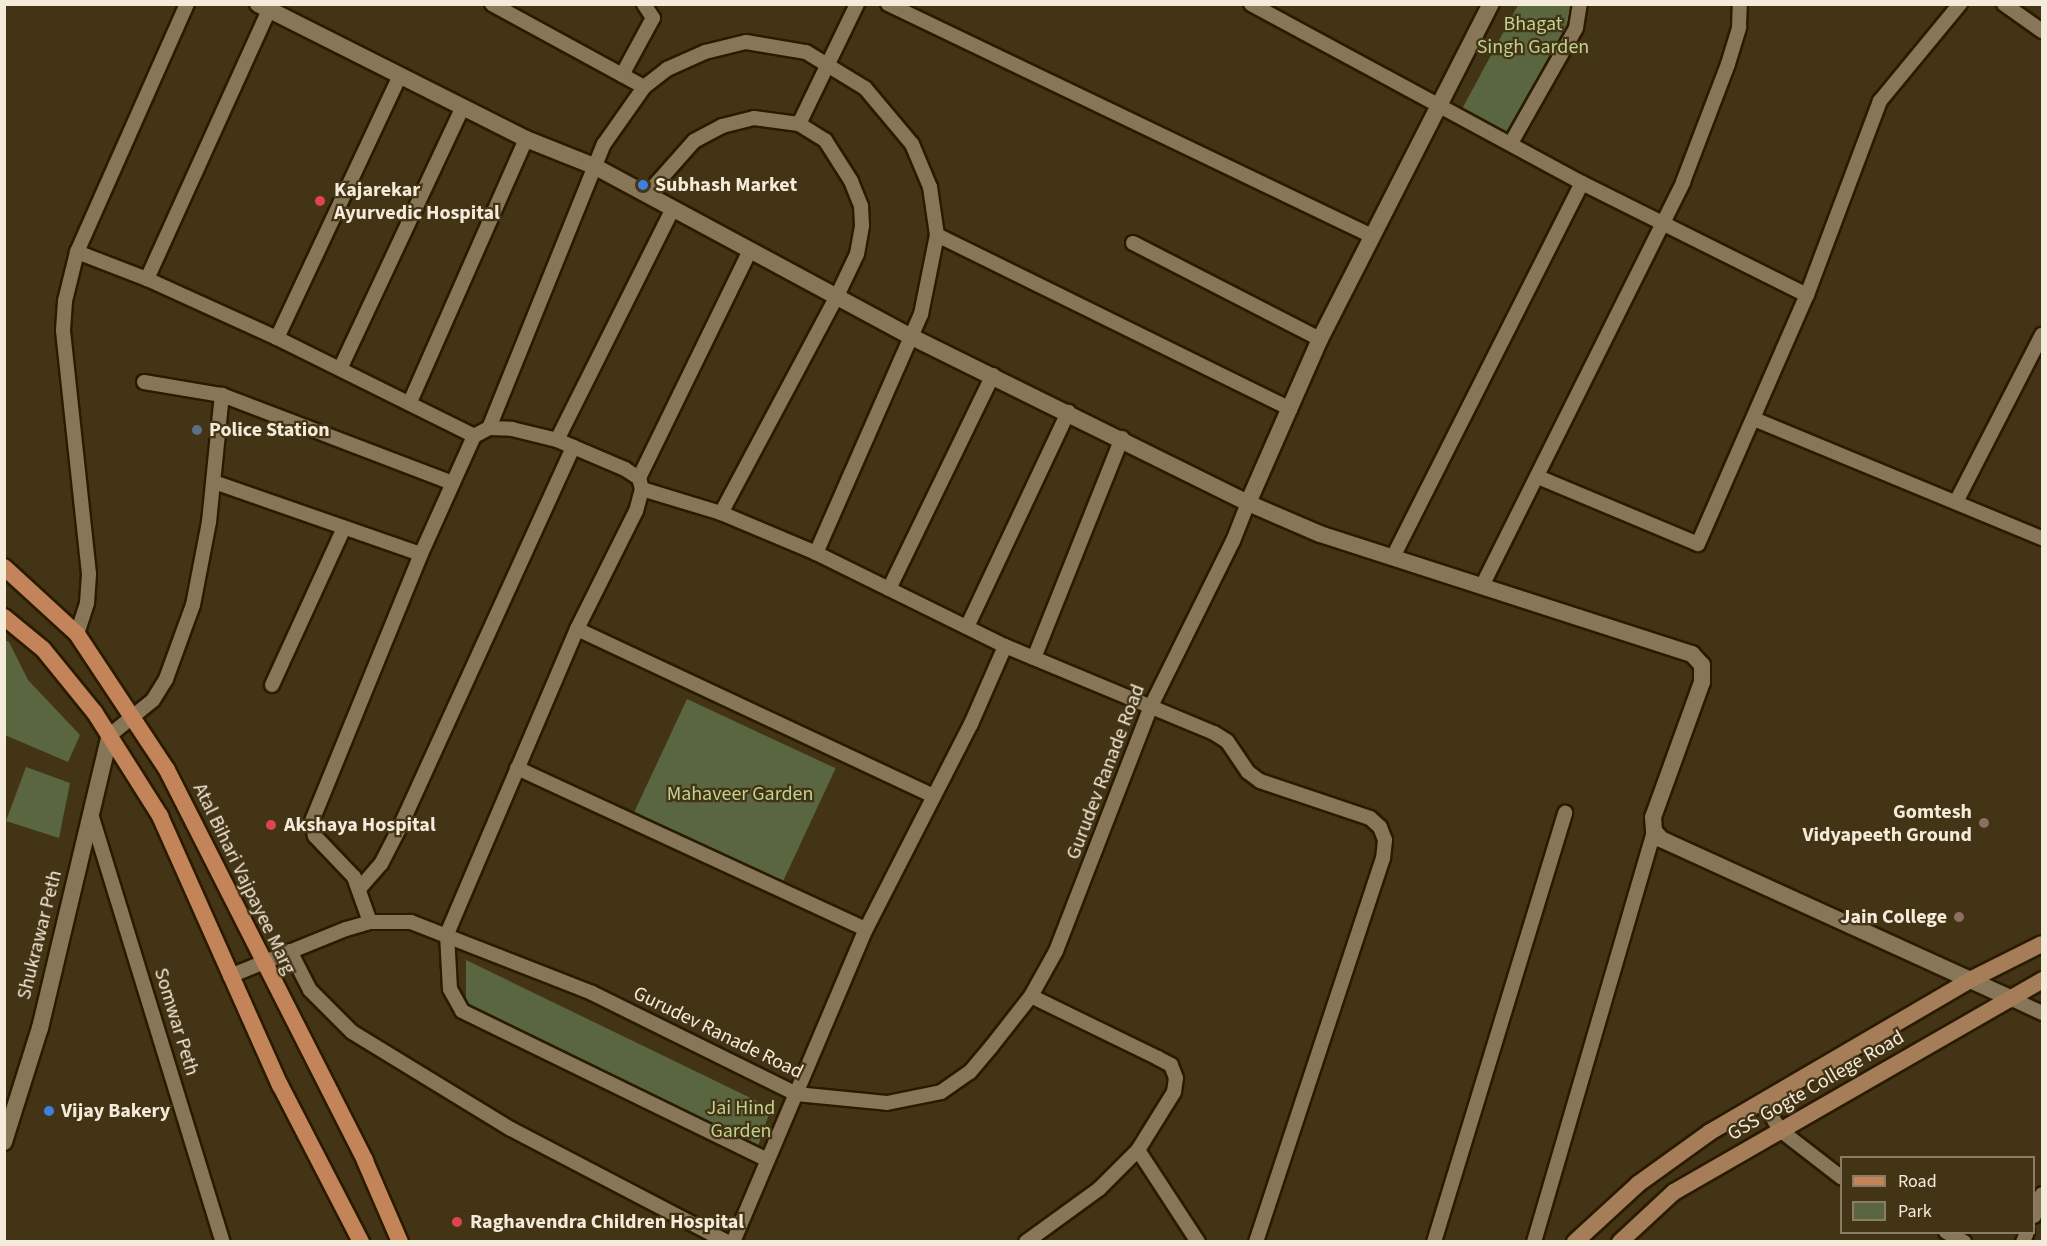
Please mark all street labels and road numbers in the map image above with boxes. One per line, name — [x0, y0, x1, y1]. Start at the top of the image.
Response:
street label: Gurudev Ranade Road — [1061, 681, 1151, 863]
street label: Atal Bihari Vajpayee Marg — [187, 779, 301, 979]
street label: Shukrawar Peth — [12, 868, 68, 1002]
street label: Somwar Peth — [148, 965, 204, 1079]
street label: Gurudev Ranade Road — [629, 981, 807, 1085]
street label: GSS Gogte College Road — [1723, 1026, 1909, 1146]

